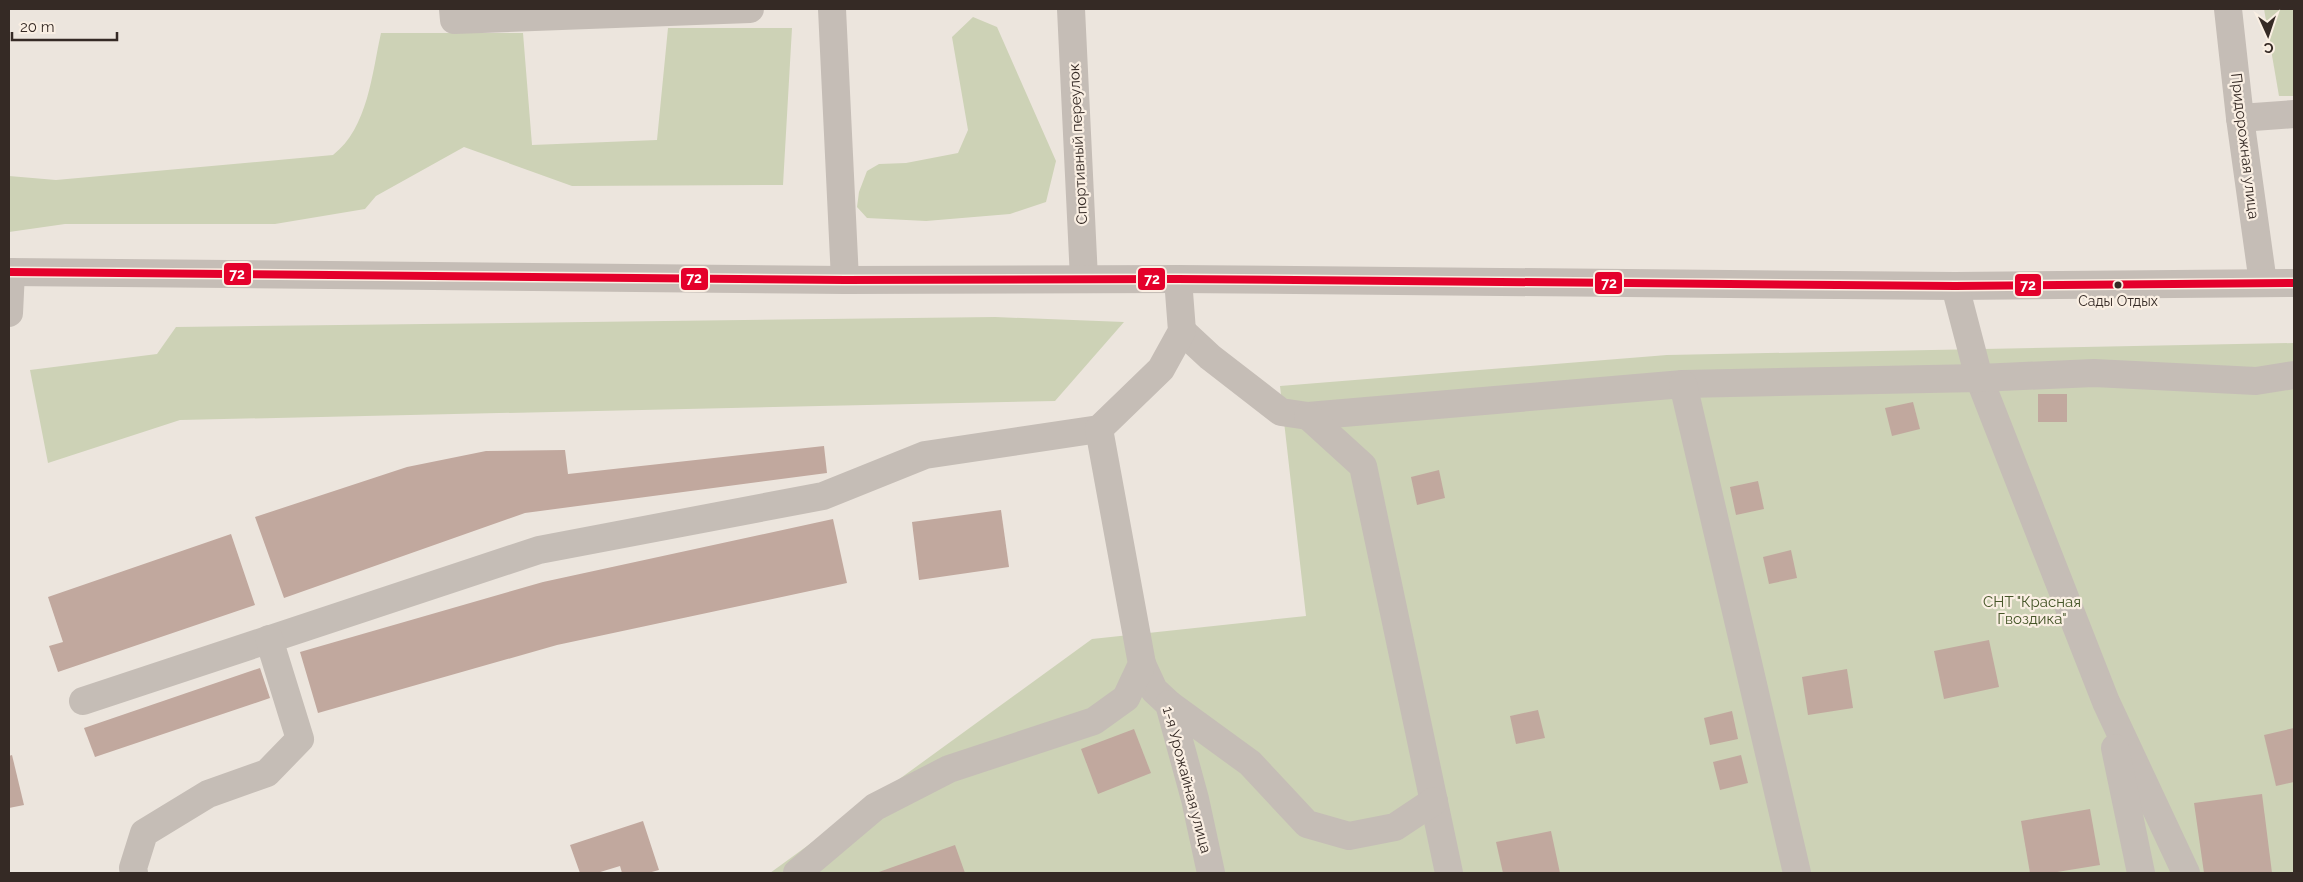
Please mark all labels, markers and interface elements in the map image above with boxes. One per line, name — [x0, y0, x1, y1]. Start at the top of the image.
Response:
scale bar — [12, 10, 118, 42]
north arrow — [2243, 10, 2293, 60]
text: 20 m — [20, 18, 55, 36]
text: С — [2263, 40, 2274, 56]
street label: Спортивный переулок — [1065, 63, 1091, 225]
street label: Придорожная улица — [2227, 72, 2263, 220]
line badge: 72 — [223, 262, 252, 286]
text: 72 — [229, 266, 245, 282]
line badge: 72 — [680, 267, 709, 291]
line badge: 72 — [1137, 267, 1166, 291]
text: 72 — [686, 270, 702, 286]
text: 72 — [1144, 271, 1160, 287]
line badge: 72 — [1594, 271, 1623, 295]
line badge: 72 — [2014, 273, 2042, 297]
text: 72 — [1601, 275, 1617, 291]
text: 72 — [2020, 277, 2036, 293]
marker: Сады Отдых — [2113, 280, 2123, 290]
place label: Сады Отдых — [2078, 293, 2158, 309]
park label: СНТ "Красная Гвоздика" — [1983, 593, 2081, 628]
street label: 1-я Урожайная улица — [1159, 705, 1215, 855]

